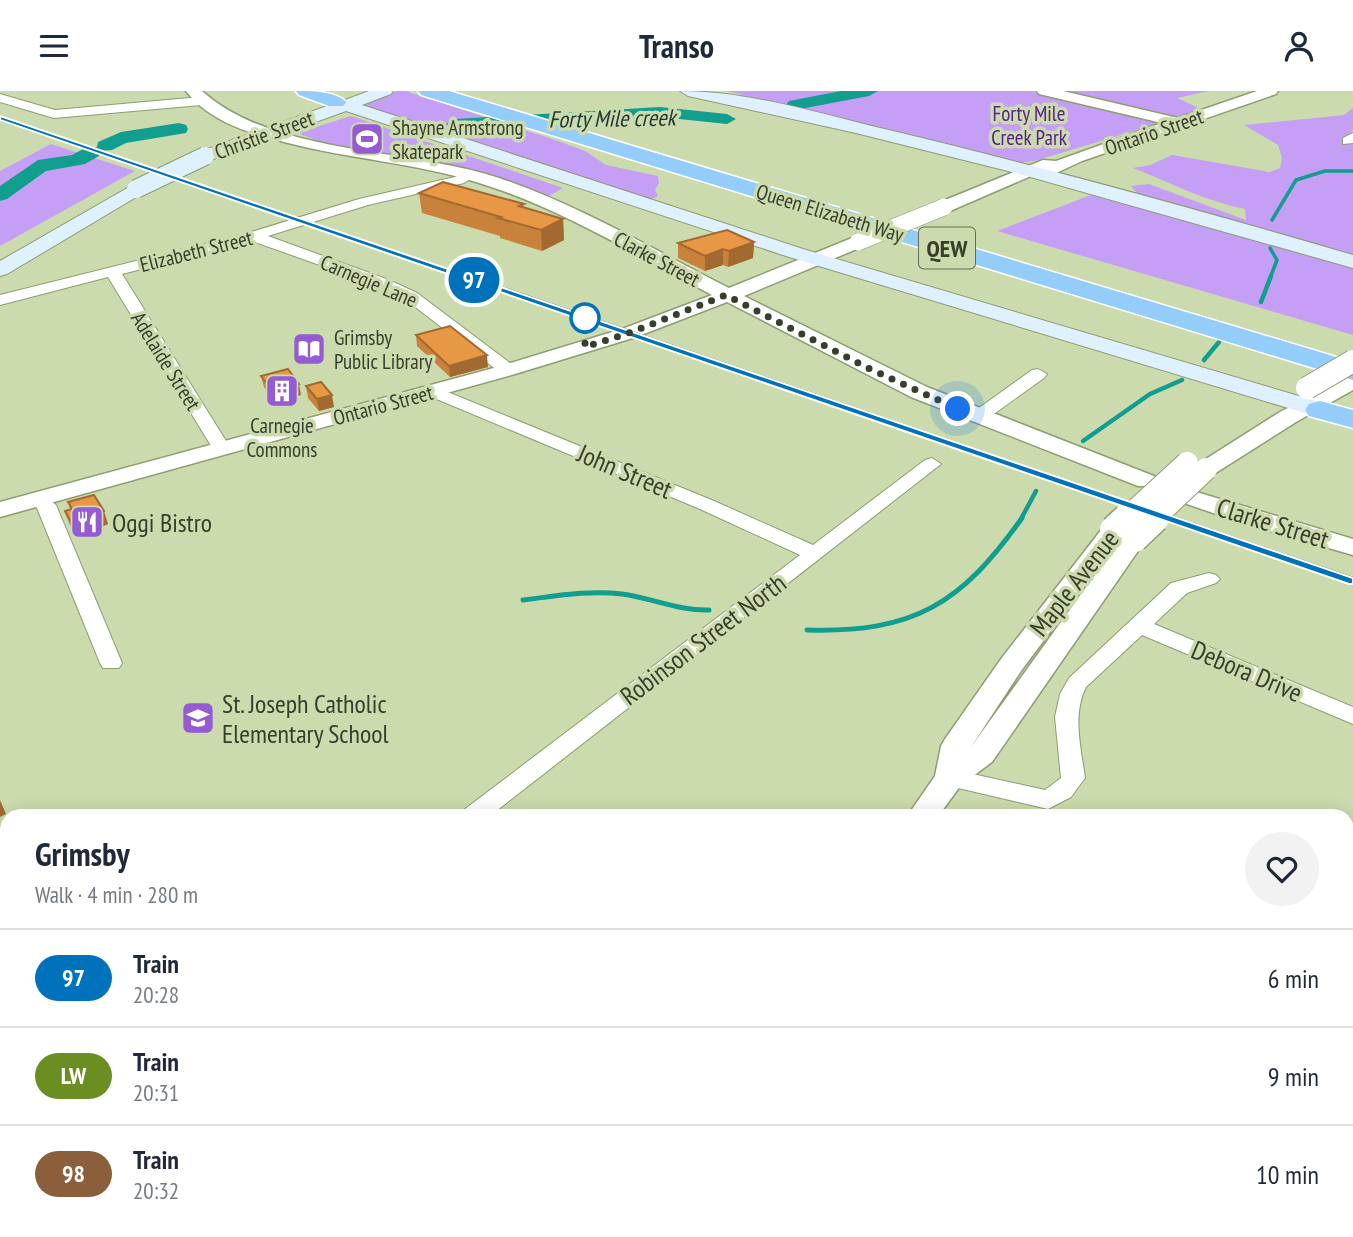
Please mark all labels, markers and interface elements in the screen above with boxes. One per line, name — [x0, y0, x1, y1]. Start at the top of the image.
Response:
text: Transo — [639, 25, 714, 67]
icon: menu — [35, 27, 73, 65]
icon: person — [1280, 27, 1318, 65]
park label: Forty Mile Creek Park — [991, 100, 1067, 151]
water label: Forty Mile creek — [548, 102, 679, 134]
street label: Ontario Street — [1101, 103, 1207, 161]
street label: Christie Street — [211, 105, 317, 165]
place label: Shayne Armstrong Skatepark — [392, 114, 524, 165]
sports icon: Shayne Armstrong Skatepark — [348, 120, 386, 158]
street label: Queen Elizabeth Way — [753, 178, 907, 248]
street label: Elizabeth Street — [137, 224, 255, 278]
street label: Clarke Street — [610, 225, 705, 293]
road number: QEW — [919, 227, 975, 268]
street label: Carnegie Lane — [316, 249, 422, 313]
line badge: 97 — [442, 257, 505, 303]
text: 97 — [463, 264, 485, 295]
unlabelled marker — [570, 303, 600, 333]
street label: Adelaide Street — [125, 307, 207, 416]
place label: Grimsby Public Library — [334, 324, 432, 375]
library icon: Grimsby Public Library — [290, 330, 328, 368]
building icon: Carnegie Commons — [263, 372, 301, 410]
street label: Ontario Street — [330, 379, 436, 431]
your location — [940, 391, 975, 426]
place label: Carnegie Commons — [247, 412, 317, 463]
street label: John Street — [572, 436, 677, 506]
street label: Clarke Street — [1213, 490, 1333, 556]
restaurant icon: Oggi Bistro — [68, 503, 106, 541]
place label: Oggi Bistro — [112, 506, 212, 539]
street label: Maple Avenue — [1022, 523, 1126, 643]
street label: Robinson Street North — [614, 566, 792, 712]
street label: Debora Drive — [1187, 633, 1307, 709]
place label: St. Joseph Catholic Elementary School — [222, 687, 389, 750]
school or university icon: St. Joseph Catholic Elementary School — [179, 699, 217, 737]
text: Grimsby — [35, 832, 130, 875]
button: heart — [1245, 832, 1319, 906]
text: Walk · 4 min · 280 m — [35, 880, 198, 909]
text: Train — [133, 947, 179, 980]
text: 97 — [62, 962, 85, 993]
text: 6 min — [1268, 962, 1319, 995]
text: 20:28 — [133, 980, 179, 1009]
text: Train — [133, 1045, 179, 1078]
text: LW — [61, 1060, 86, 1091]
text: 9 min — [1268, 1060, 1319, 1093]
text: 20:31 — [133, 1078, 179, 1107]
text: Train — [133, 1143, 179, 1176]
text: 98 — [62, 1158, 85, 1189]
text: 10 min — [1256, 1158, 1319, 1191]
text: 20:32 — [133, 1176, 179, 1205]

